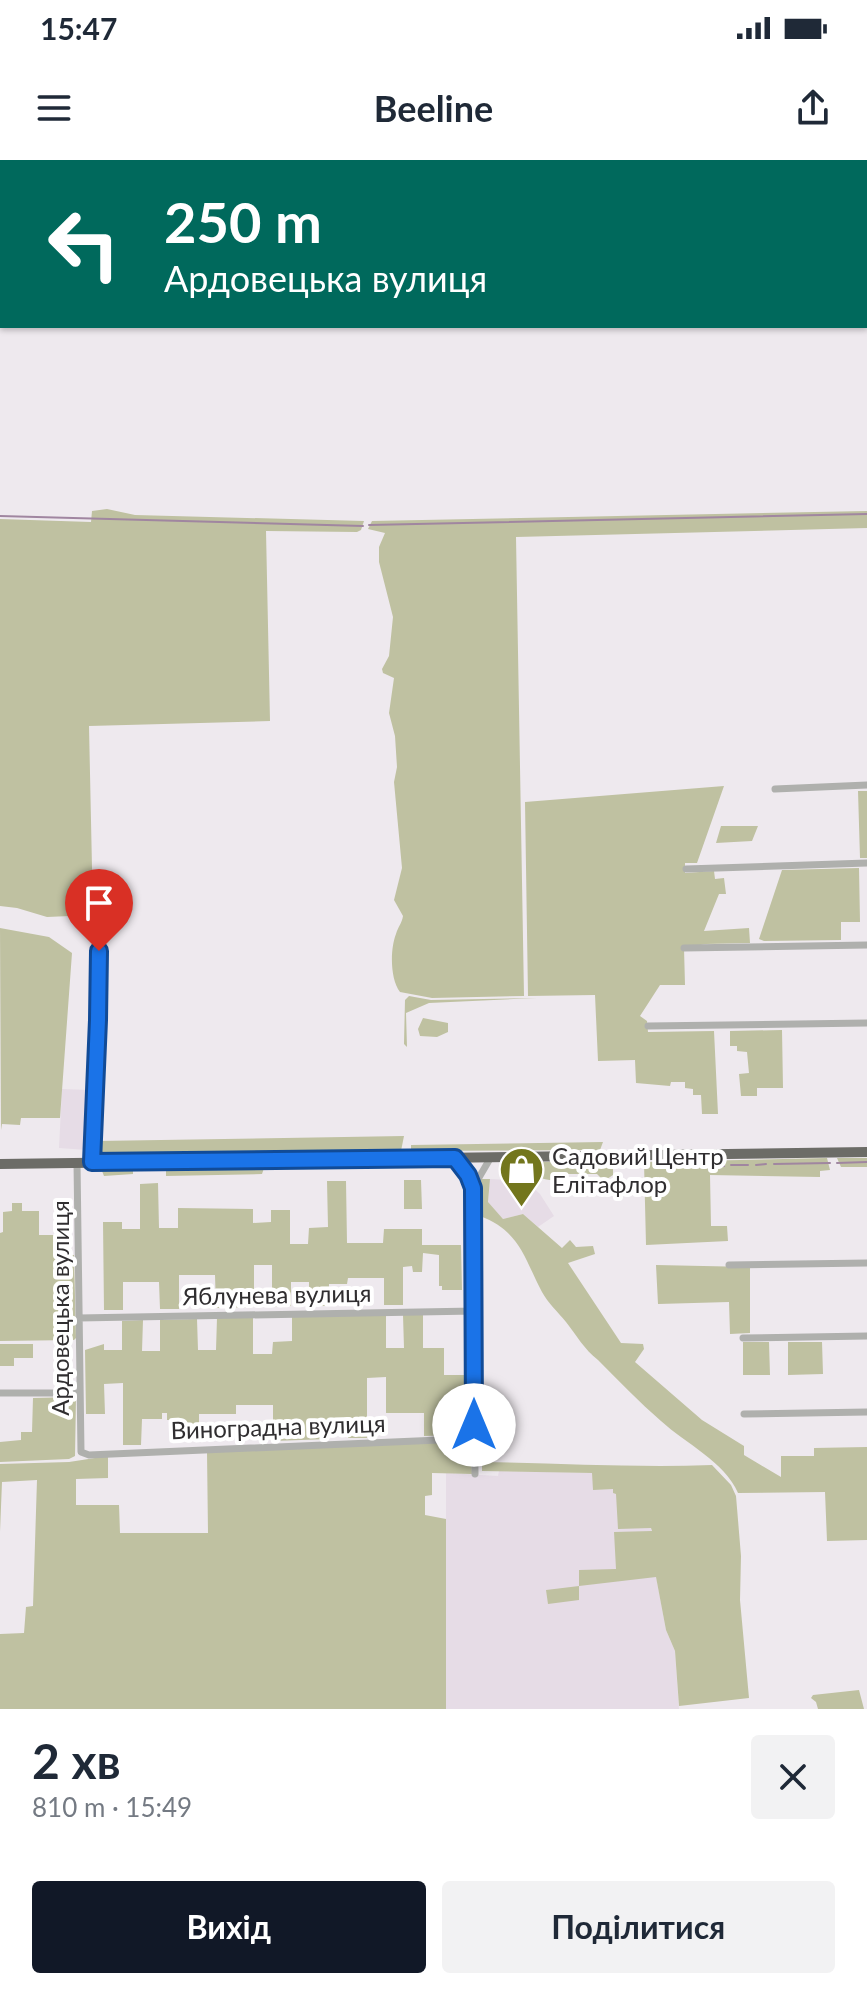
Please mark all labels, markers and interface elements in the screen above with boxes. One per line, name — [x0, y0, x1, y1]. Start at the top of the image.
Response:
text: 15:47 — [40, 10, 117, 46]
icon: menu — [32, 86, 76, 130]
text: Beeline — [374, 86, 493, 130]
icon: share — [791, 86, 835, 130]
text: 250 m — [164, 188, 322, 255]
icon: left — [32, 192, 136, 296]
text: Ардовецька вулиця — [164, 256, 487, 300]
pin — [65, 869, 133, 951]
icon: arrive — [77, 881, 121, 925]
place label: Садовий Центр Елітафлор — [552, 1141, 724, 1198]
shop icon: Садовий Центр Елітафлор — [497, 1145, 545, 1208]
street label: Ардовецька вулиця — [45, 1200, 74, 1416]
street label: Яблунева вулиця — [181, 1278, 372, 1310]
position arrow — [432, 1383, 516, 1467]
street label: Виноградна вулиця — [170, 1408, 386, 1444]
text: 2 хв — [32, 1732, 121, 1789]
button: close — [751, 1735, 835, 1819]
text: 810 m · 15:49 — [32, 1791, 192, 1823]
button: Вихід — [32, 1881, 426, 1973]
button: Поділитися — [442, 1881, 835, 1973]

